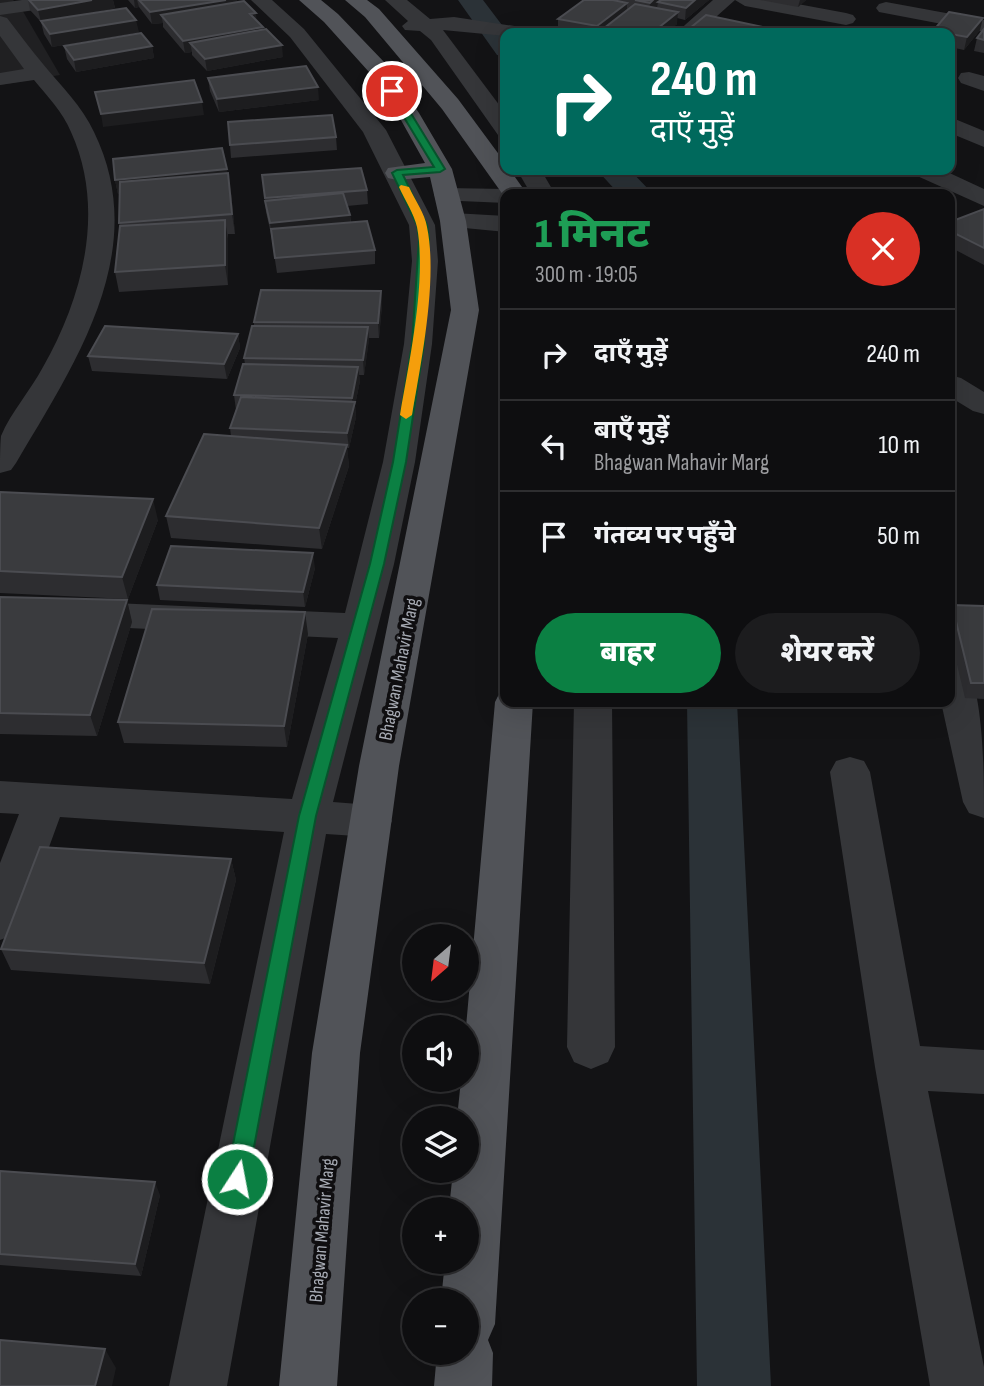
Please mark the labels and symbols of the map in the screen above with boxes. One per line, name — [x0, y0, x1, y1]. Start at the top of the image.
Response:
pin — [362, 61, 422, 121]
street label: Bhagwan Mahavir Marg — [374, 596, 425, 742]
north arrow — [402, 924, 480, 1001]
position arrow — [200, 1142, 274, 1216]
street label: Bhagwan Mahavir Marg — [305, 1157, 340, 1303]

